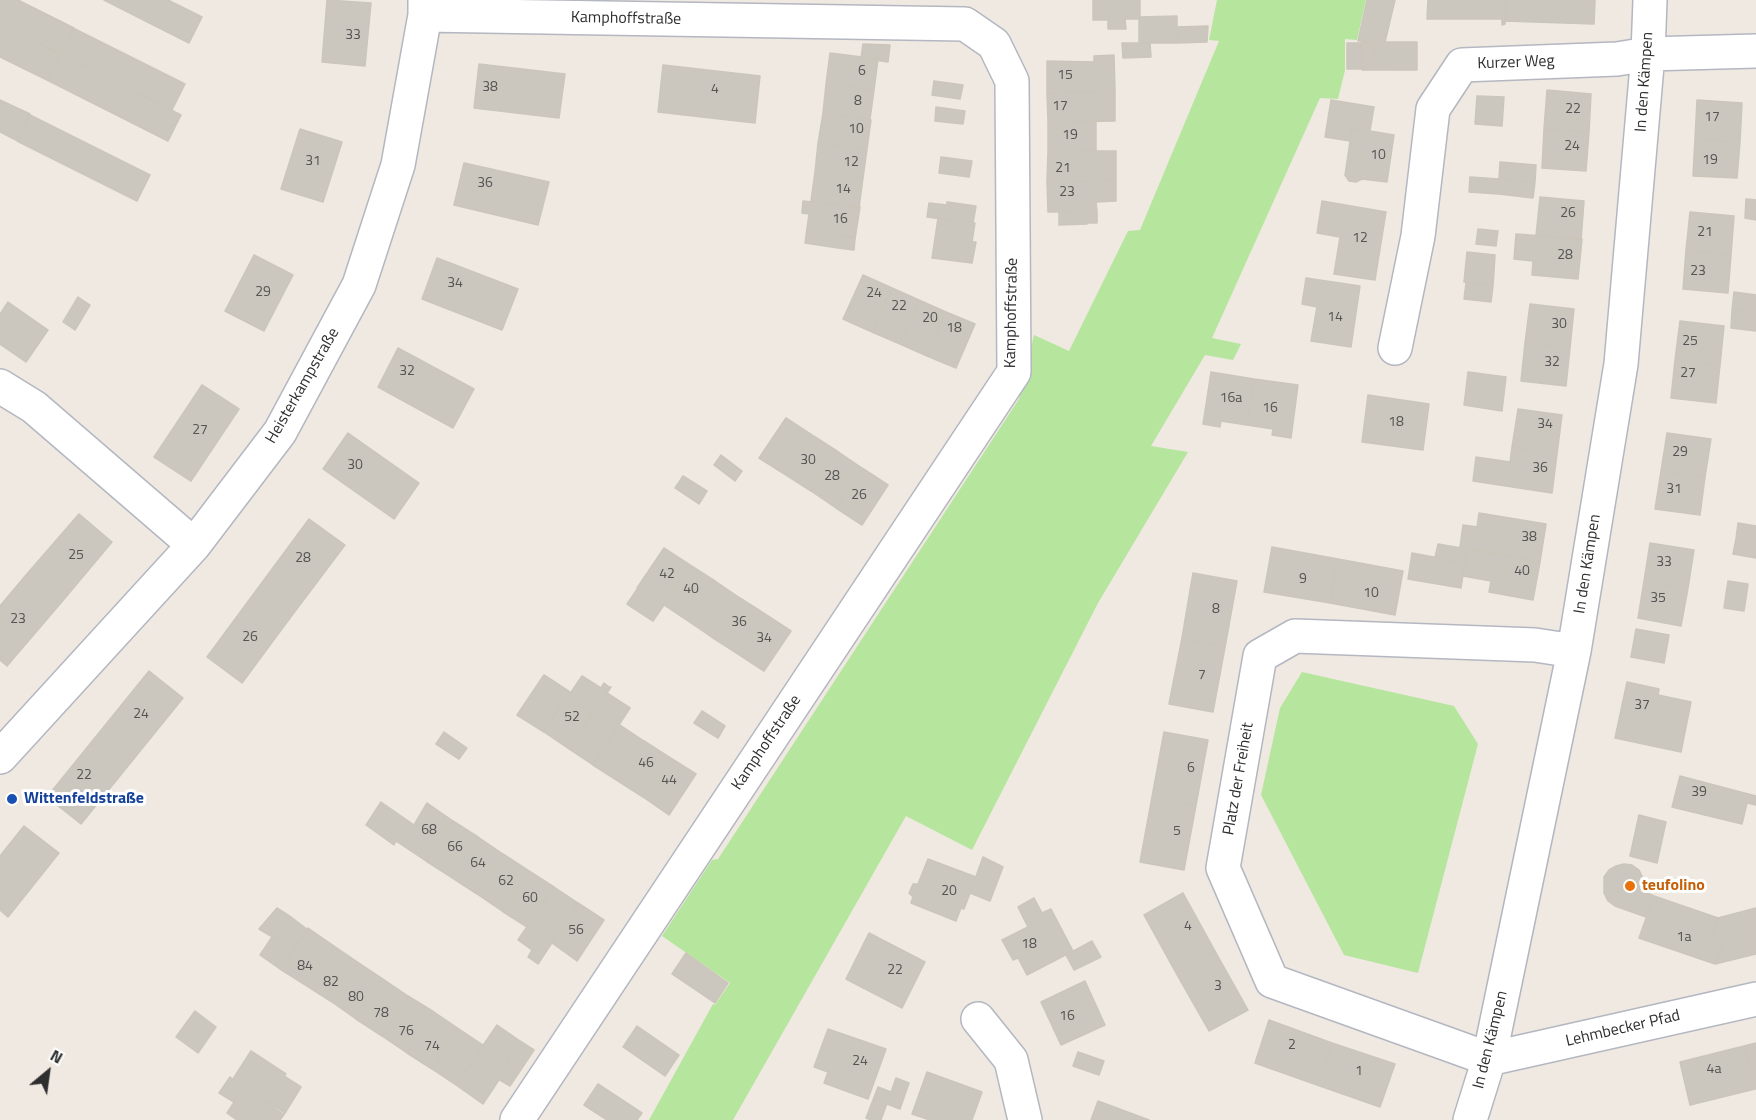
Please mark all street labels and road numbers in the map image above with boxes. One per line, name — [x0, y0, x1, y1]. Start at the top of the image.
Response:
street label: Kamphoffstraße — [571, 8, 681, 30]
street label: In den Kämpen — [1632, 31, 1658, 133]
street label: Kurzer Weg — [1477, 52, 1555, 74]
street label: Kamphoffstraße — [1001, 258, 1023, 368]
street label: Heisterkampstraße — [262, 325, 344, 447]
street label: In den Kämpen — [1571, 513, 1605, 615]
street label: Kamphoffstraße — [728, 692, 806, 794]
street label: Platz der Freiheit — [1220, 721, 1258, 837]
street label: In den Kämpen — [1470, 989, 1512, 1091]
street label: Lehmbecker Pfad — [1564, 1006, 1682, 1052]

